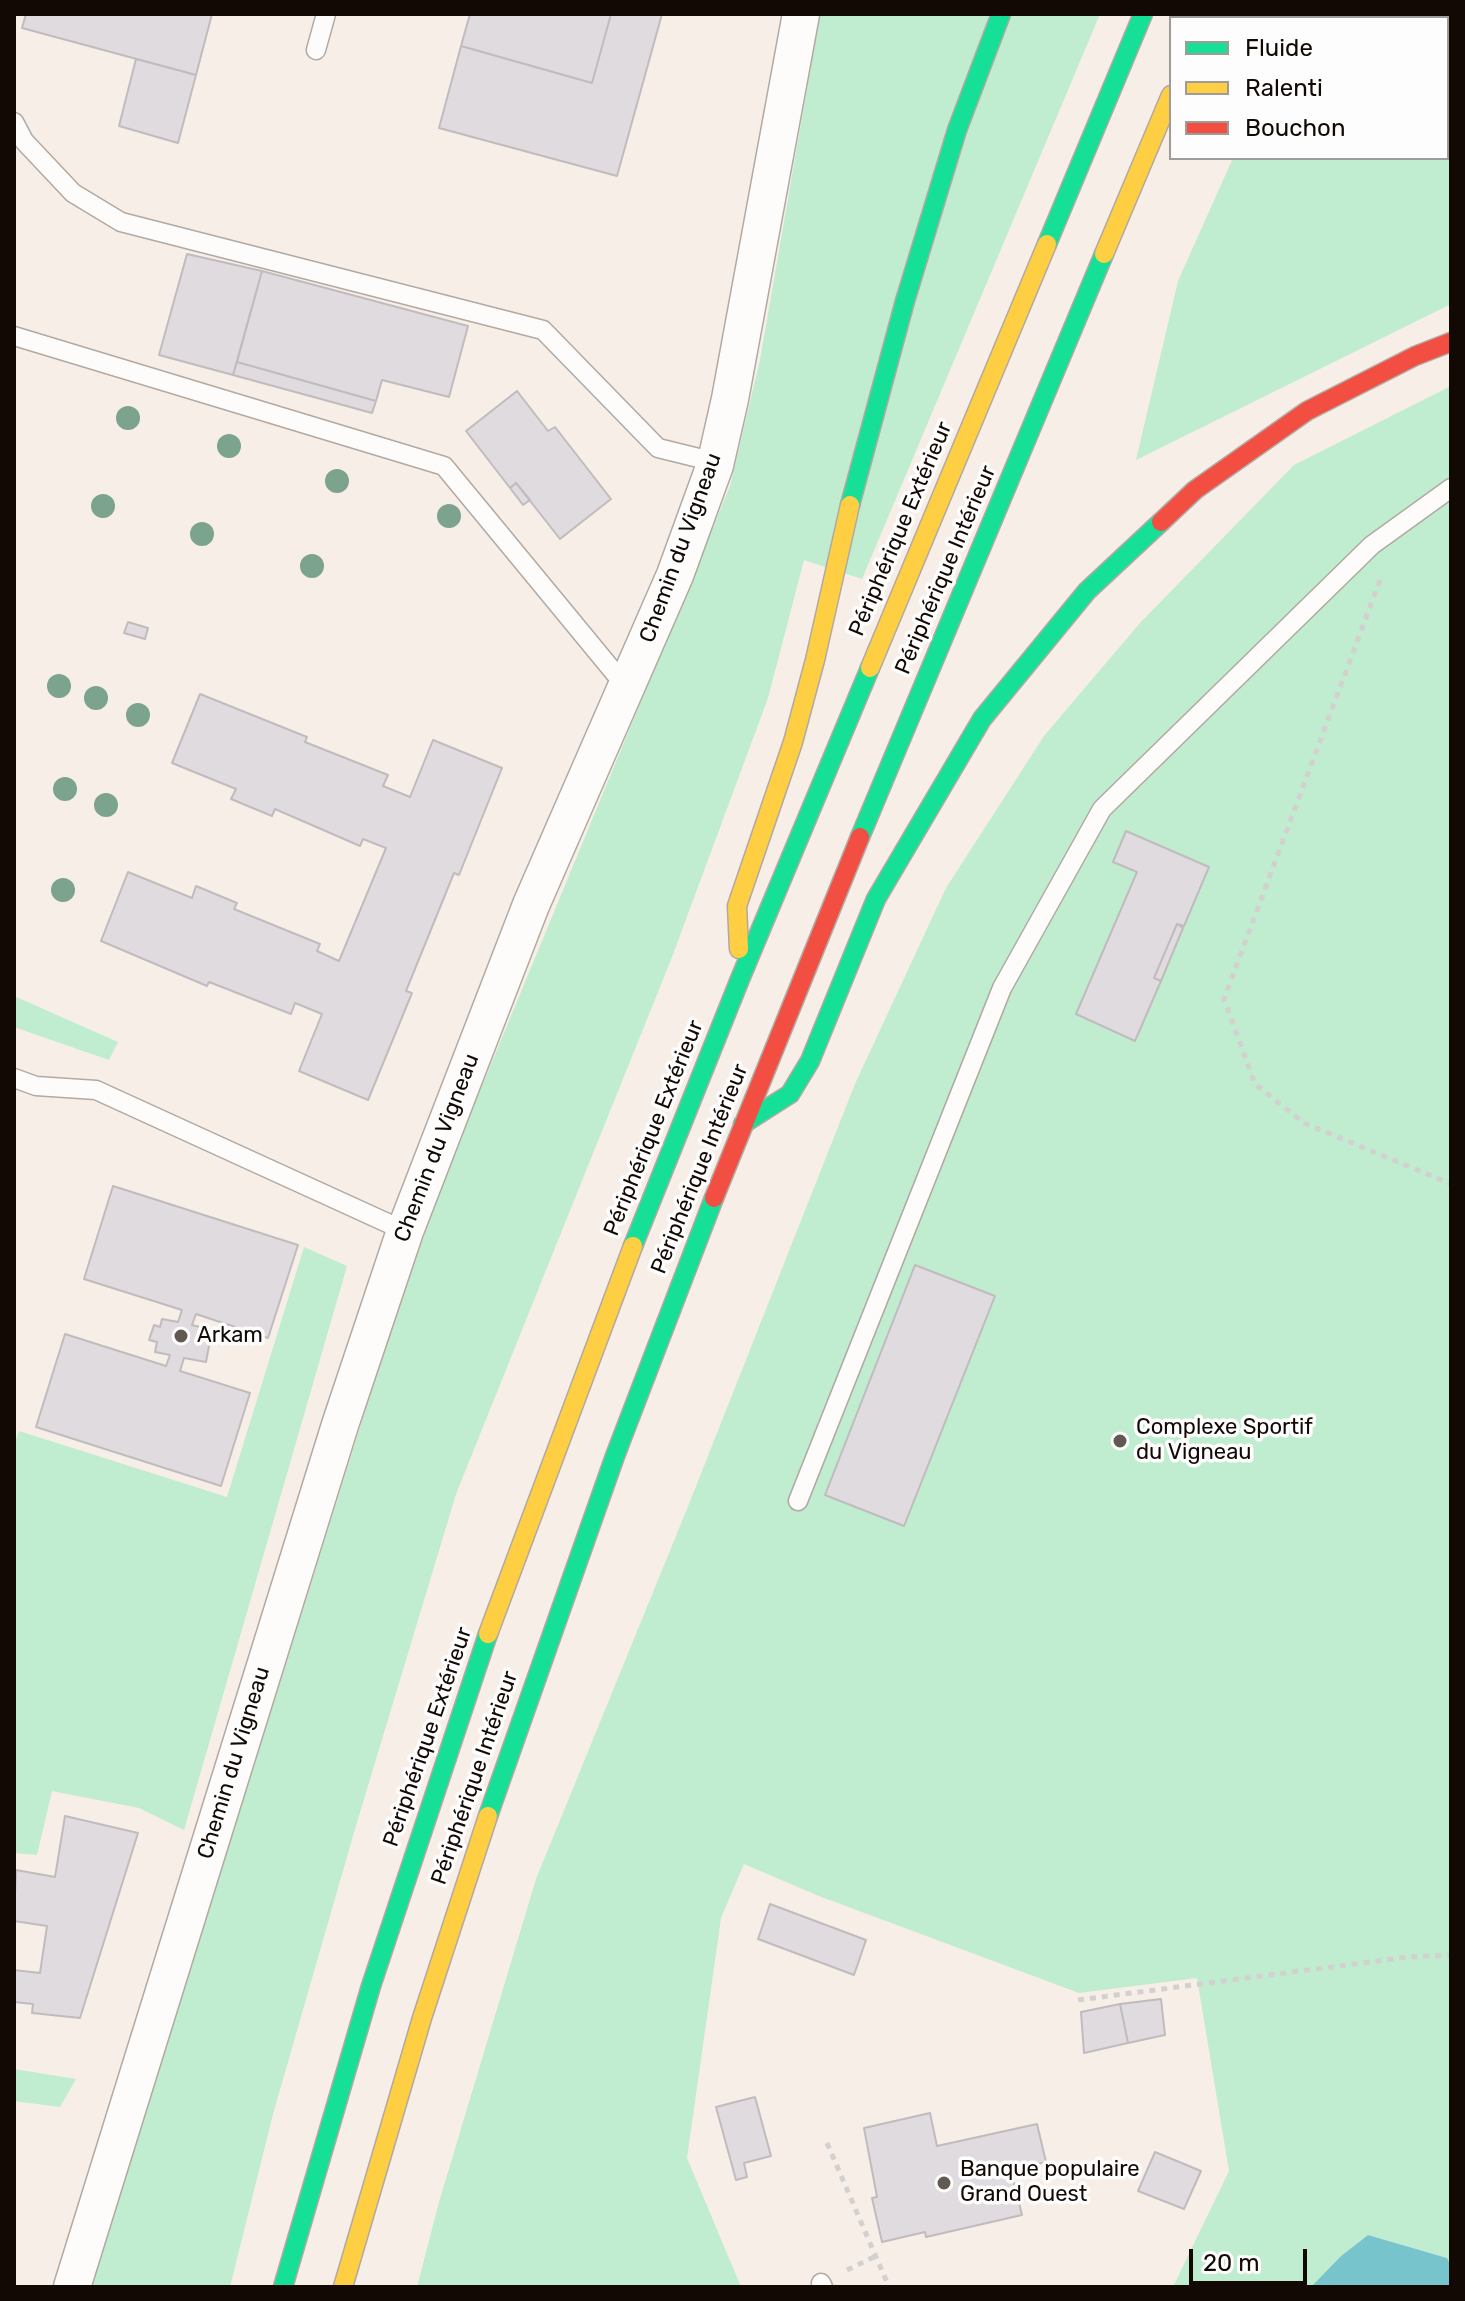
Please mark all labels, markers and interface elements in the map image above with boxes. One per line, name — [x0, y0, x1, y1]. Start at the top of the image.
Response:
legend — [1169, 16, 1449, 160]
text: Fluide — [1245, 34, 1313, 62]
text: Ralenti — [1245, 74, 1323, 102]
text: Bouchon — [1245, 114, 1345, 142]
street label: Périphérique Extérieur — [844, 418, 958, 640]
street label: Chemin du Vigneau — [634, 450, 728, 646]
street label: Périphérique Intérieur — [890, 462, 1002, 678]
street label: Périphérique Extérieur — [599, 1016, 709, 1240]
street label: Chemin du Vigneau — [389, 1050, 485, 1246]
street label: Périphérique Intérieur — [646, 1060, 754, 1278]
place label: Arkam — [197, 1323, 263, 1349]
marker: Arkam — [172, 1327, 190, 1345]
place label: Complexe Sportif du Vigneau — [1136, 1415, 1313, 1466]
marker: Complexe Sportif du Vigneau — [1111, 1432, 1129, 1450]
street label: Périphérique Extérieur — [378, 1624, 478, 1850]
street label: Chemin du Vigneau — [192, 1664, 276, 1862]
street label: Périphérique Intérieur — [426, 1668, 524, 1888]
place label: Banque populaire Grand Ouest — [960, 2157, 1140, 2208]
marker: Banque populaire Grand Ouest — [935, 2174, 953, 2192]
scale bar — [1193, 2233, 1311, 2283]
text: 20 m — [1203, 2249, 1260, 2277]

